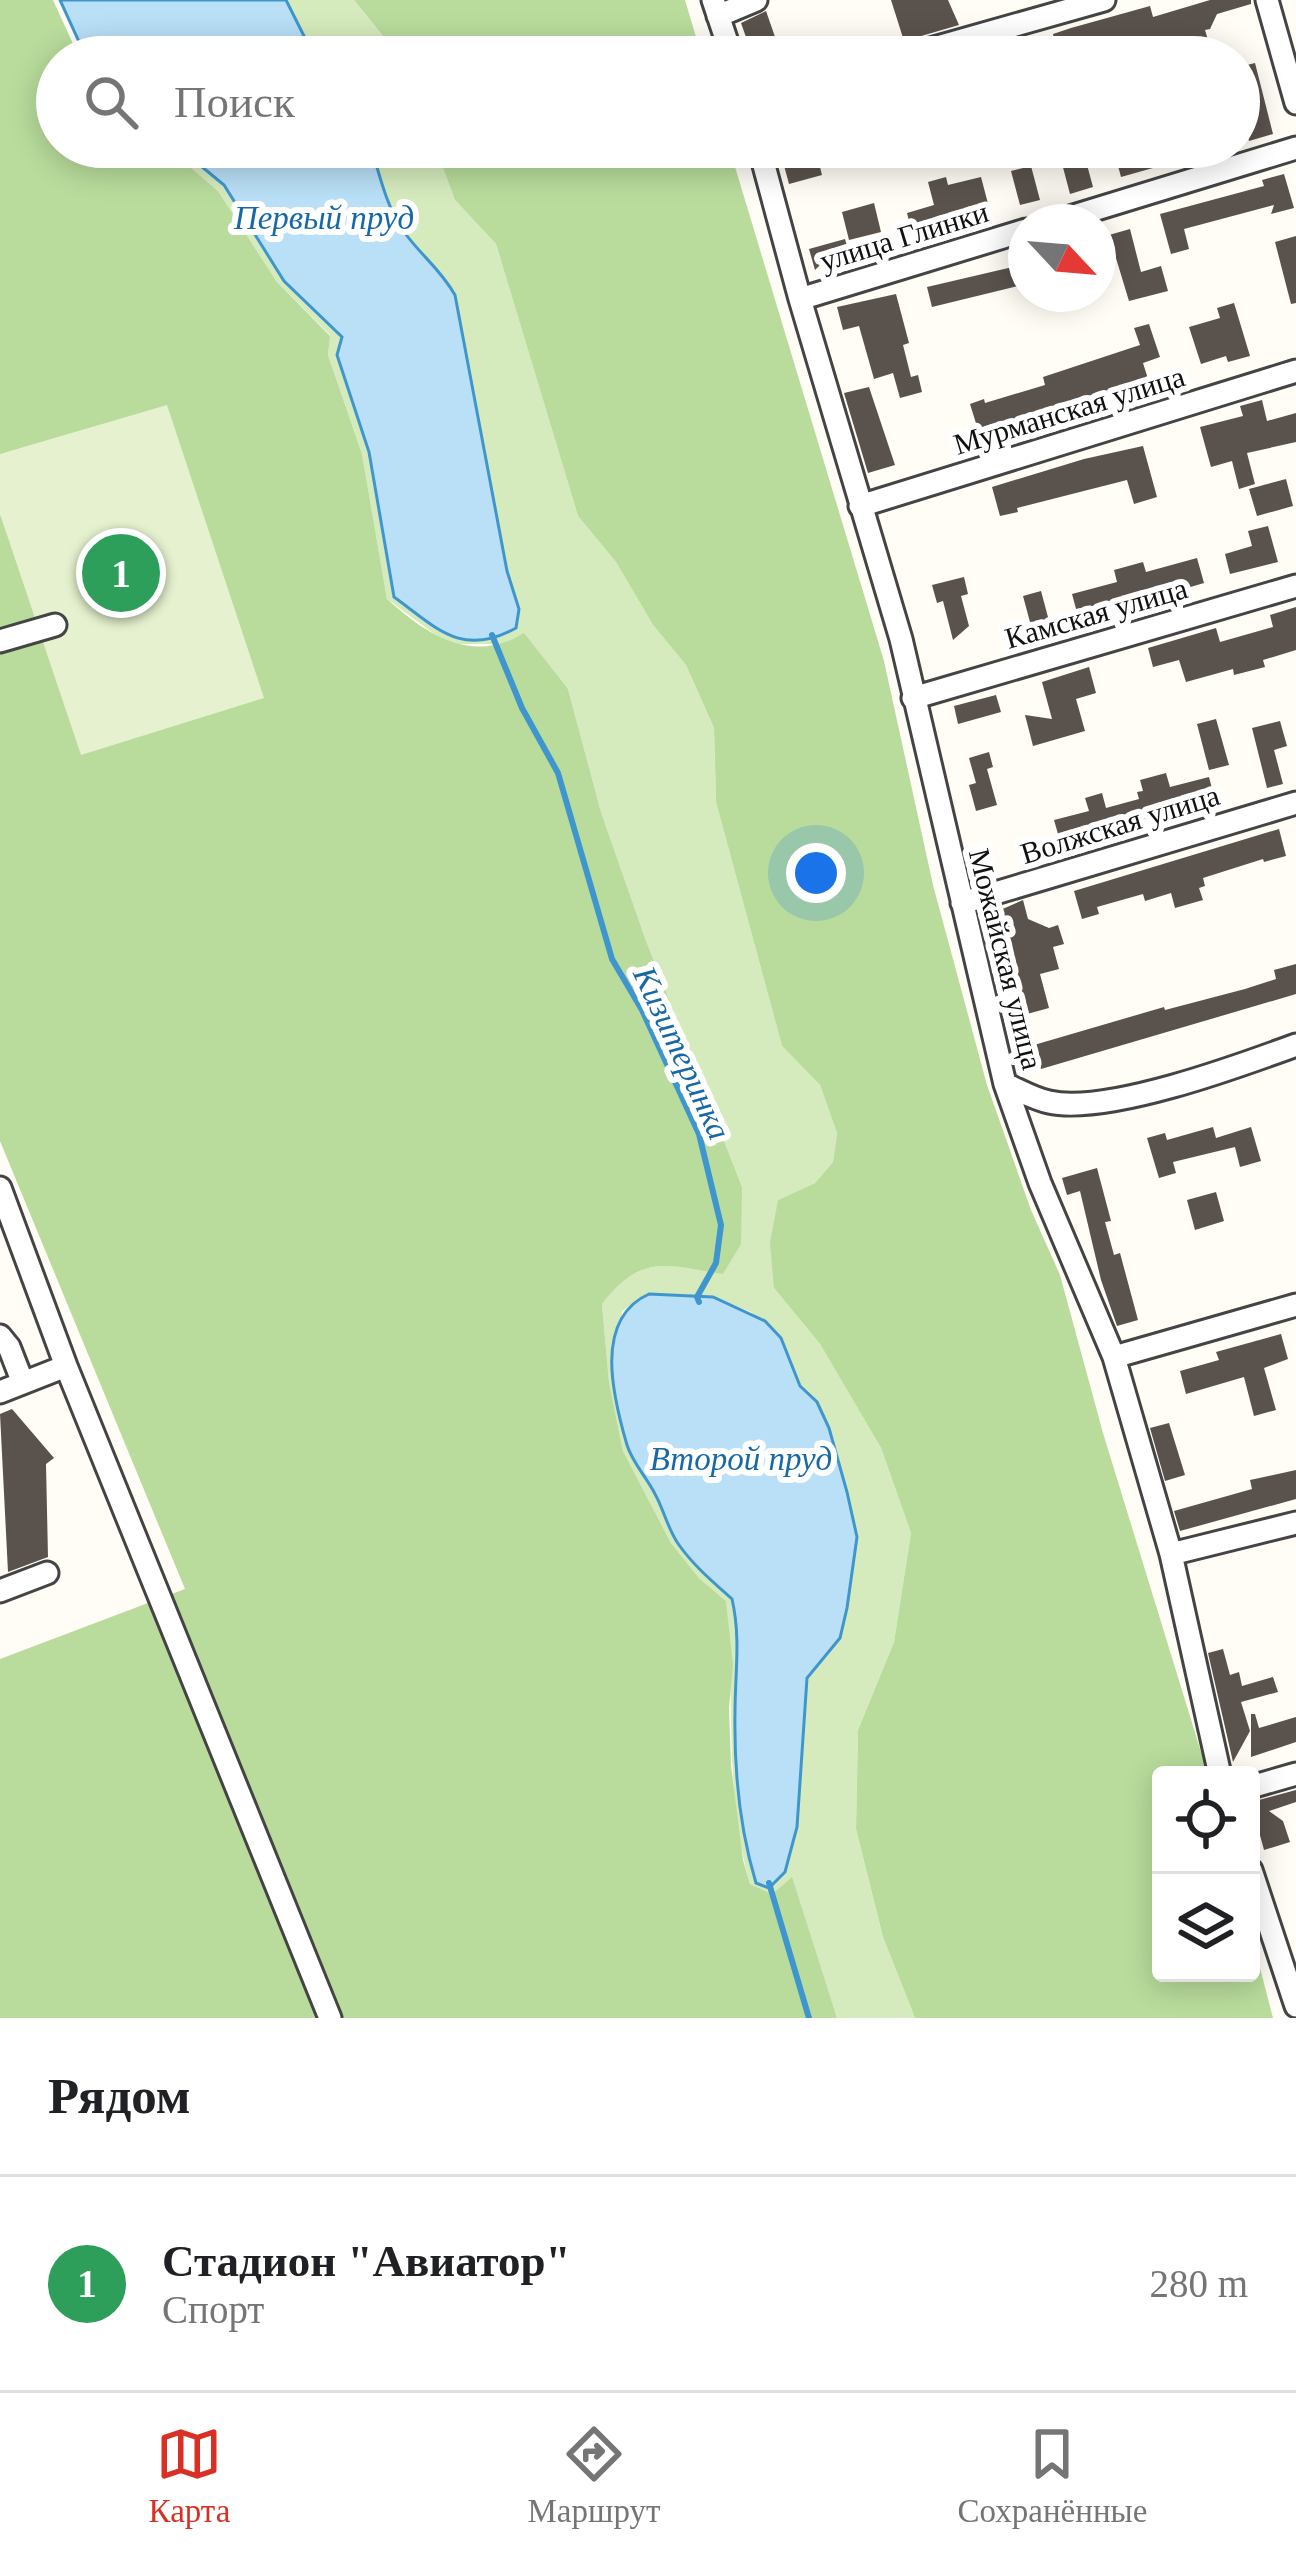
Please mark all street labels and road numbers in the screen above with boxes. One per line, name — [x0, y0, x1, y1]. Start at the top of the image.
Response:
street label: улица Глинки — [816, 195, 992, 277]
street label: Мурманская улица — [950, 359, 1188, 461]
street label: Камская улица — [1001, 571, 1191, 655]
street label: Волжская улица — [1017, 778, 1223, 870]
street label: Можайская улица — [963, 845, 1049, 1073]

